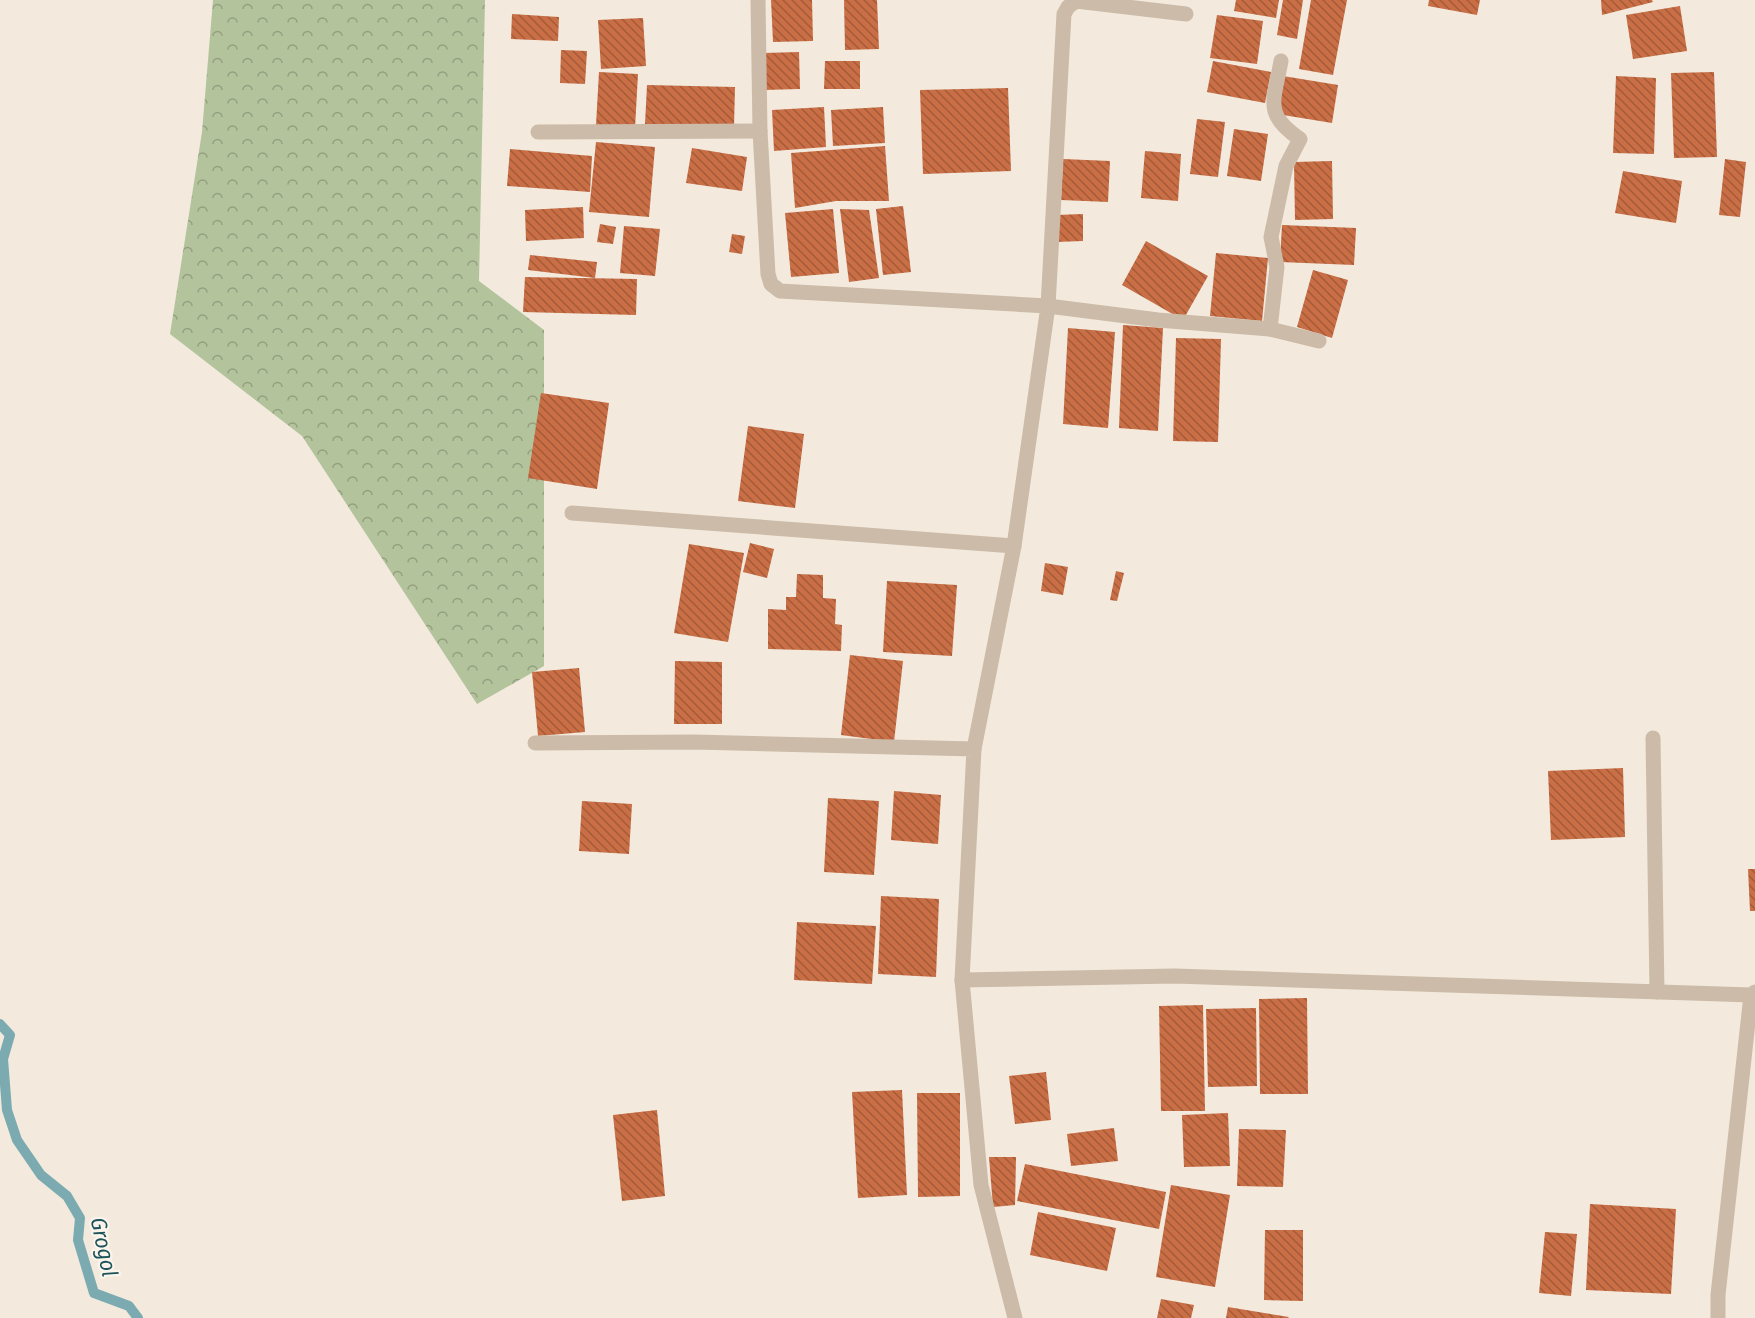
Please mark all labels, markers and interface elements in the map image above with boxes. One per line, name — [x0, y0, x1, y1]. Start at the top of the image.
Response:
water label: Grogol — [85, 1215, 123, 1279]

